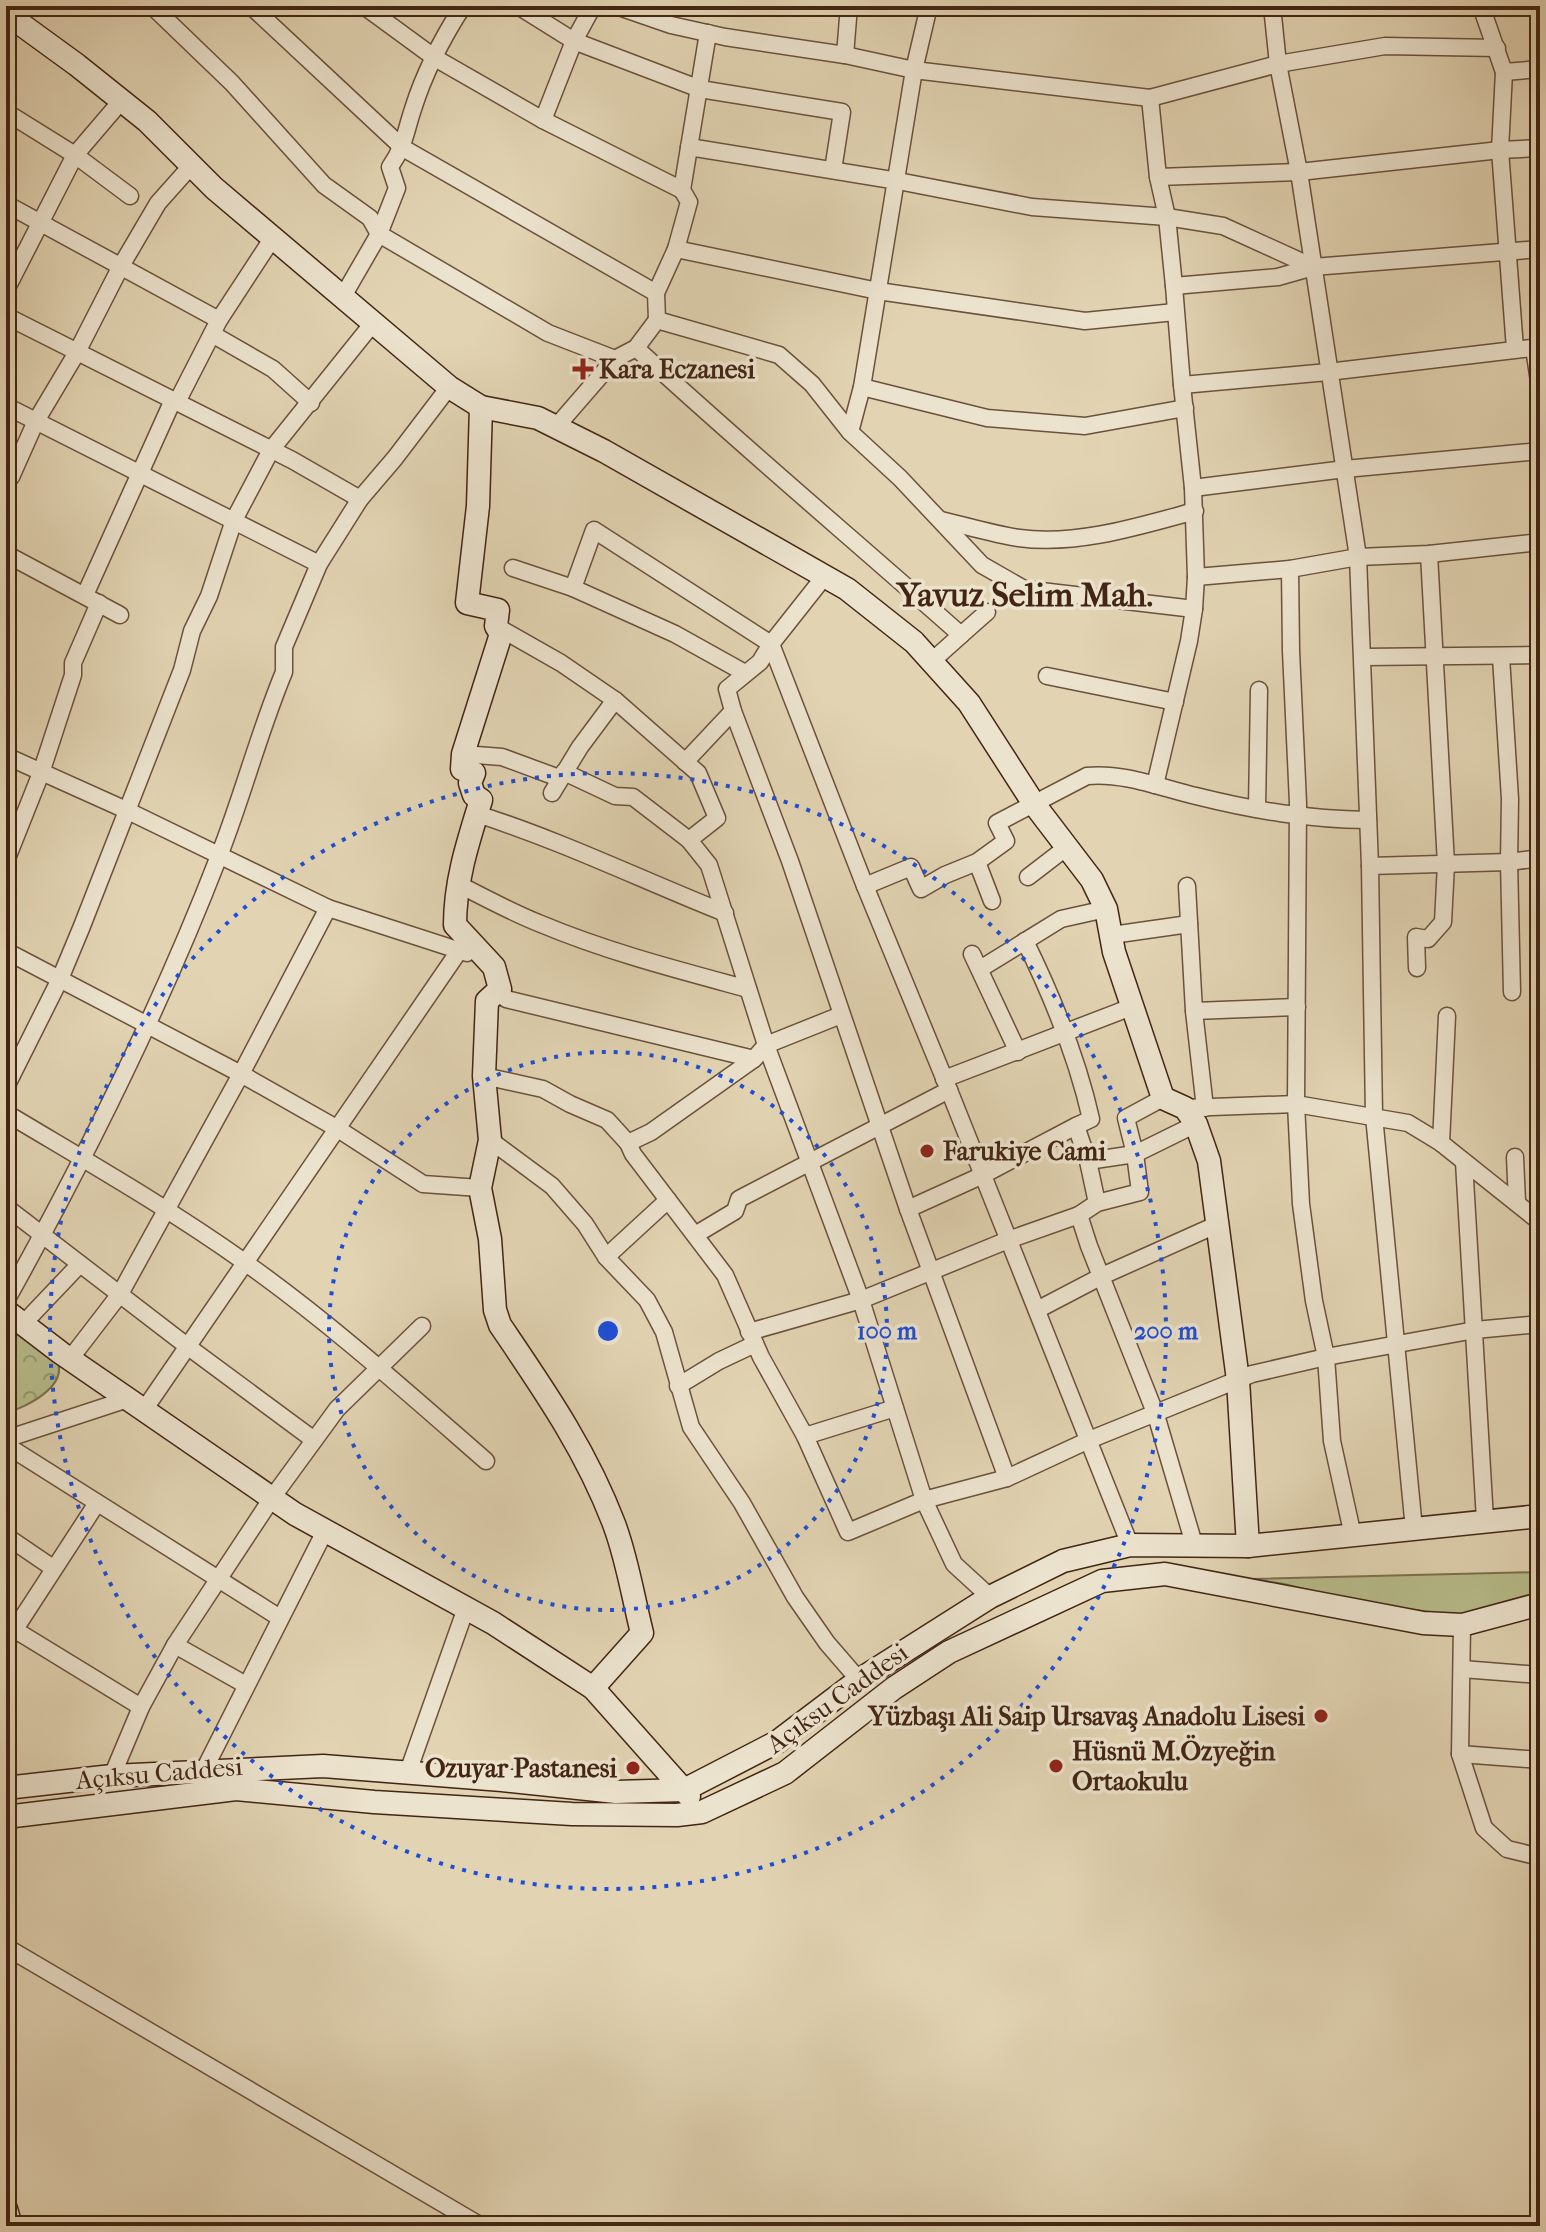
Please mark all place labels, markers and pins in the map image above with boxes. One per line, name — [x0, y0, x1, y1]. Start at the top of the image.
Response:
place label: Kara Eczanesi — [599, 354, 755, 385]
marker: Kara Eczanesi — [574, 360, 592, 378]
place label: Farukiye Cami — [942, 1136, 1106, 1167]
marker: Farukiye Cami — [918, 1142, 936, 1160]
centre of rings — [594, 1317, 622, 1345]
place label: Yüzbaşı Ali Saip Ursavaş Anadolu Lisesi — [867, 1701, 1305, 1733]
marker: Yüzbaşı Ali Saip Ursavaş Anadolu Lisesi — [1312, 1707, 1330, 1725]
place label: Hüsnü M.Özyeğin Ortaokulu — [1072, 1734, 1276, 1797]
place label: Ozuyar Pastanesi — [425, 1753, 617, 1784]
marker: Hüsnü M.Özyeğin Ortaokulu — [1047, 1757, 1065, 1775]
marker: Ozuyar Pastanesi — [624, 1759, 642, 1777]

